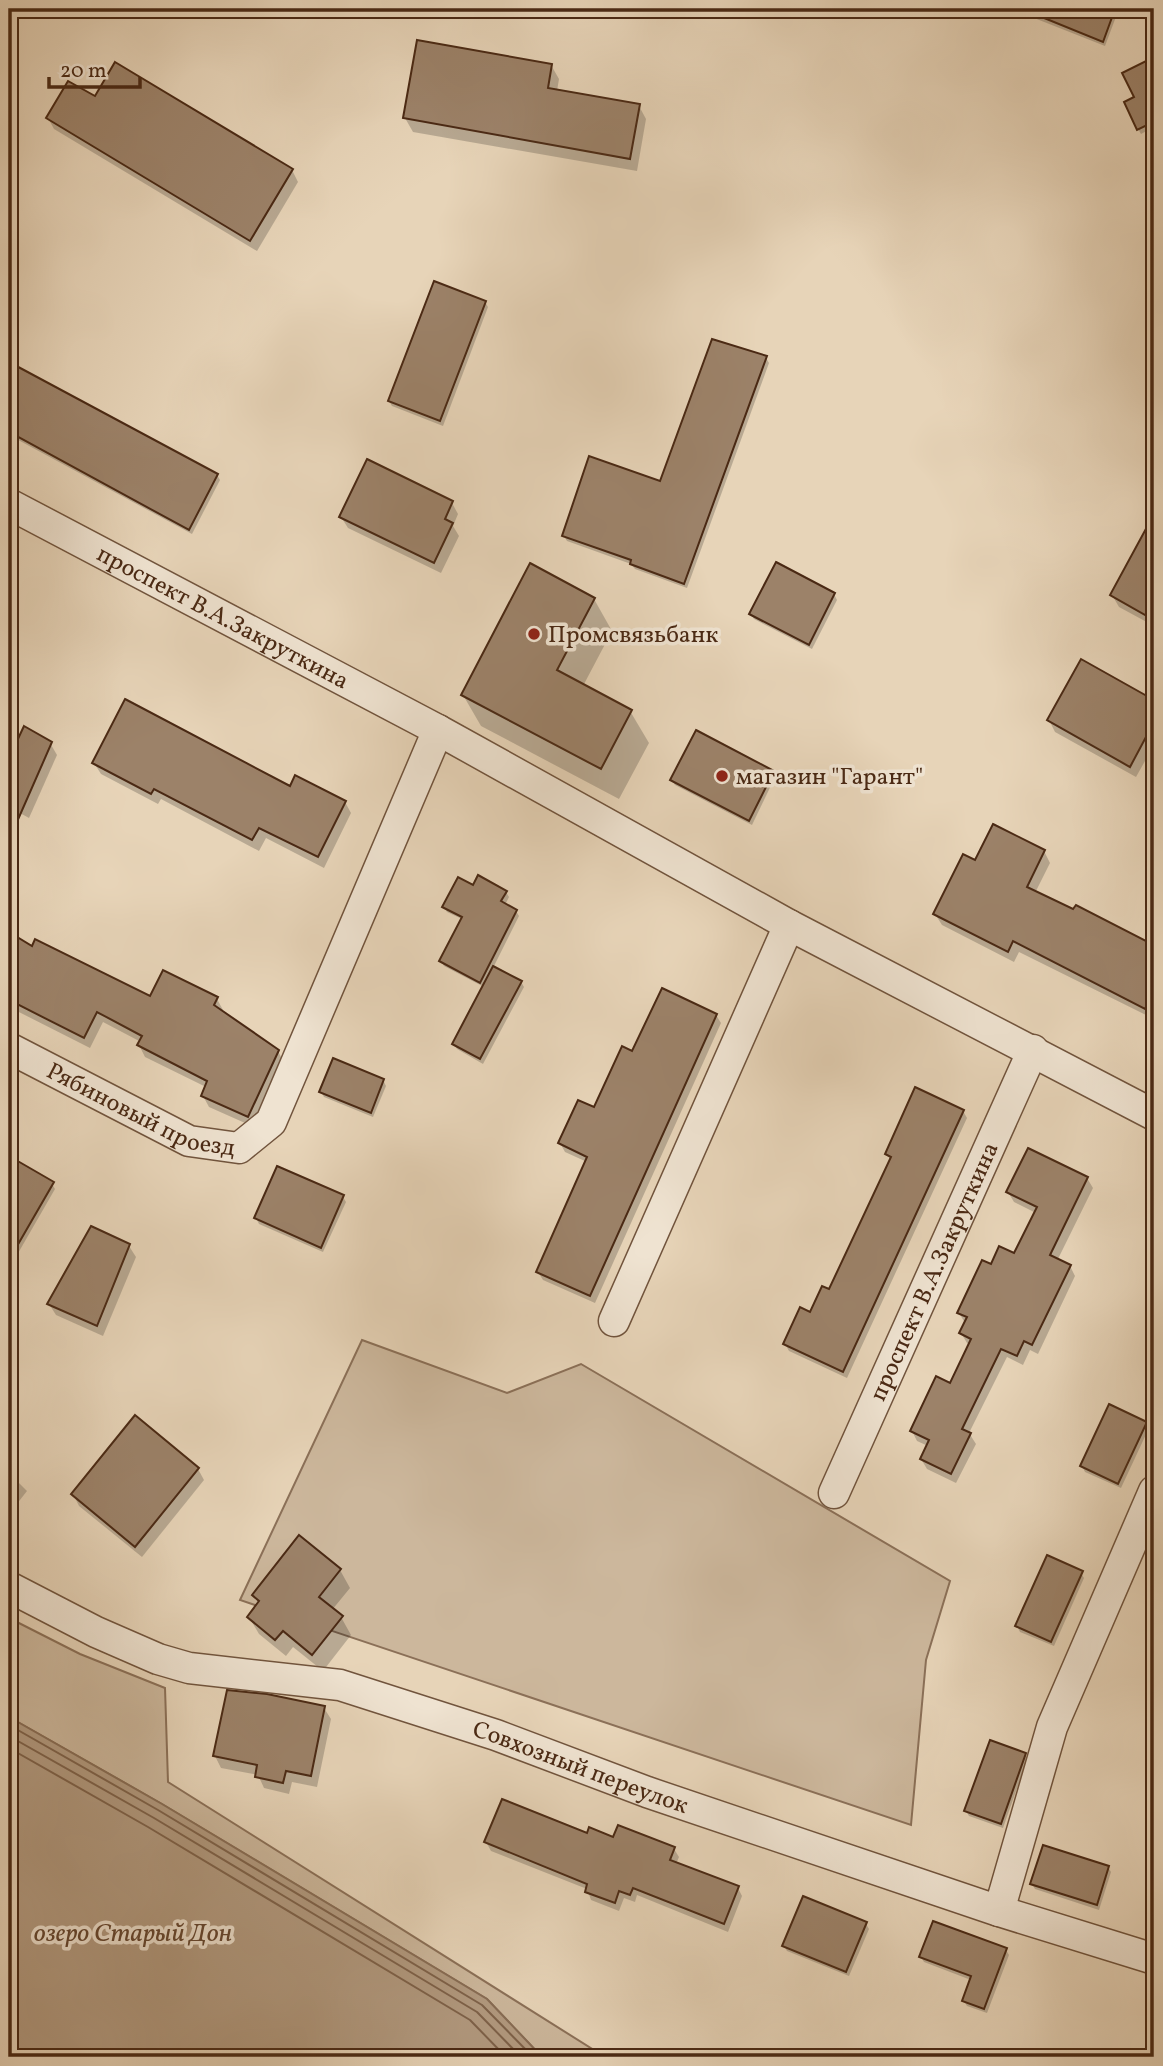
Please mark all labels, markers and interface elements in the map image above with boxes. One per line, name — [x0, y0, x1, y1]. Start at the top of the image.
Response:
scale bar — [49, 46, 140, 90]
text: 20 m — [60, 57, 106, 86]
street label: проспект В.А.Закруткина — [90, 538, 354, 699]
place label: Промсвязьбанк — [548, 619, 718, 653]
marker: Промсвязьбанк — [526, 626, 542, 642]
place label: магазин "Гарант" — [736, 761, 923, 795]
marker: магазин "Гарант" — [714, 768, 730, 784]
street label: Рябиновый проезд — [40, 1055, 238, 1166]
street label: проспект В.А.Закруткина — [862, 1137, 1008, 1407]
street label: Совхозный переулок — [468, 1714, 693, 1824]
water label: озеро Старый Дон — [34, 1916, 232, 1952]

